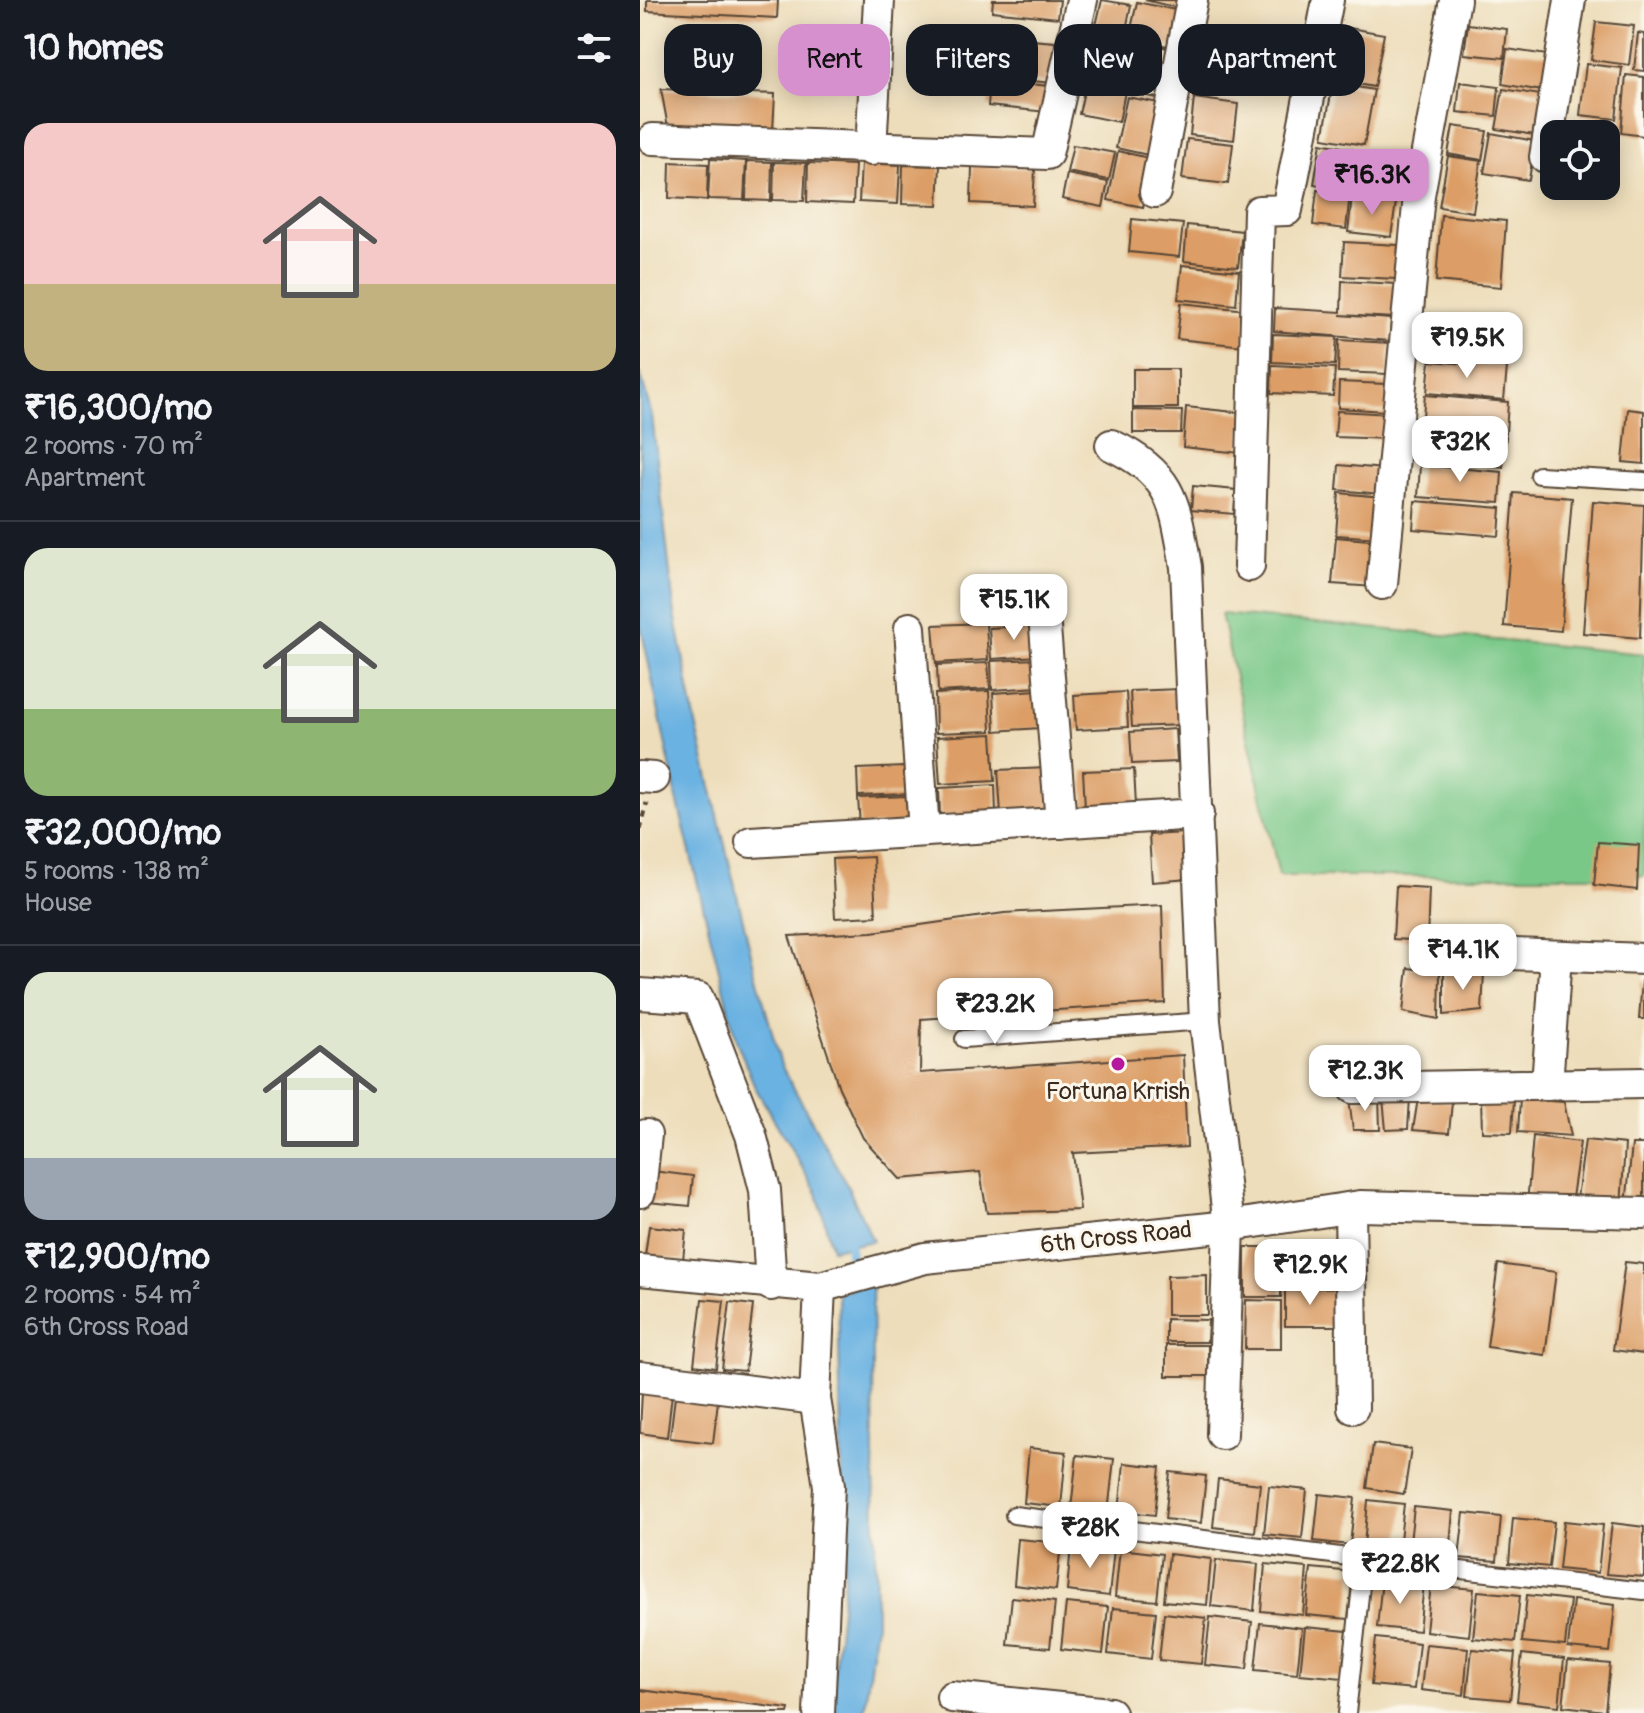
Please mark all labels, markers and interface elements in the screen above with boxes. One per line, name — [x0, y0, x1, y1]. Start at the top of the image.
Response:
chip: Buy — [664, 24, 762, 96]
chip: Rent — [778, 24, 890, 96]
chip: Filters — [906, 24, 1038, 96]
chip: New — [1054, 24, 1162, 96]
chip: Apartment — [1178, 24, 1365, 96]
icon: filters — [572, 26, 616, 70]
text: 10 homes — [24, 27, 163, 70]
map controls — [1540, 120, 1620, 200]
button: locate — [1540, 120, 1620, 200]
pin: ₹16.3K — [1307, 149, 1437, 217]
text: ₹16.3K — [1334, 159, 1410, 191]
icon: home — [248, 175, 392, 319]
pin: ₹19.5K — [1402, 312, 1532, 380]
text: ₹19.5K — [1430, 322, 1504, 354]
text: ₹16,300/mo — [24, 387, 212, 430]
pin: ₹32K — [1413, 416, 1507, 484]
text: ₹32K — [1430, 426, 1490, 458]
text: 2 rooms · 70 m² — [24, 430, 203, 462]
text: Apartment — [24, 462, 145, 494]
pin: ₹15.1K — [949, 574, 1079, 642]
text: ₹15.1K — [978, 584, 1050, 616]
icon: home — [248, 600, 392, 744]
text: ₹32,000/mo — [24, 812, 221, 855]
text: 5 rooms · 138 m² — [24, 855, 209, 887]
text: House — [24, 887, 92, 919]
pin: ₹14.1K — [1398, 924, 1528, 992]
text: ₹14.1K — [1427, 934, 1499, 966]
pin: ₹23.2K — [930, 978, 1060, 1046]
text: ₹23.2K — [955, 988, 1035, 1020]
icon: home — [248, 1024, 392, 1168]
pin: ₹12.3K — [1300, 1045, 1430, 1113]
marker: Fortuna Krrish — [1109, 1055, 1127, 1073]
text: ₹12.3K — [1327, 1055, 1403, 1087]
place label: Fortuna Krrish — [1046, 1077, 1190, 1106]
street label: 6th Cross Road — [1039, 1215, 1193, 1260]
text: ₹12,900/mo — [24, 1236, 210, 1279]
pin: ₹12.9K — [1245, 1239, 1375, 1307]
text: ₹12.9K — [1272, 1249, 1348, 1281]
text: 2 rooms · 54 m² — [24, 1279, 201, 1311]
text: 6th Cross Road — [24, 1311, 189, 1343]
pin: ₹28K — [1043, 1502, 1137, 1570]
text: ₹28K — [1061, 1512, 1119, 1544]
pin: ₹22.8K — [1335, 1538, 1465, 1606]
text: ₹22.8K — [1360, 1548, 1440, 1580]

